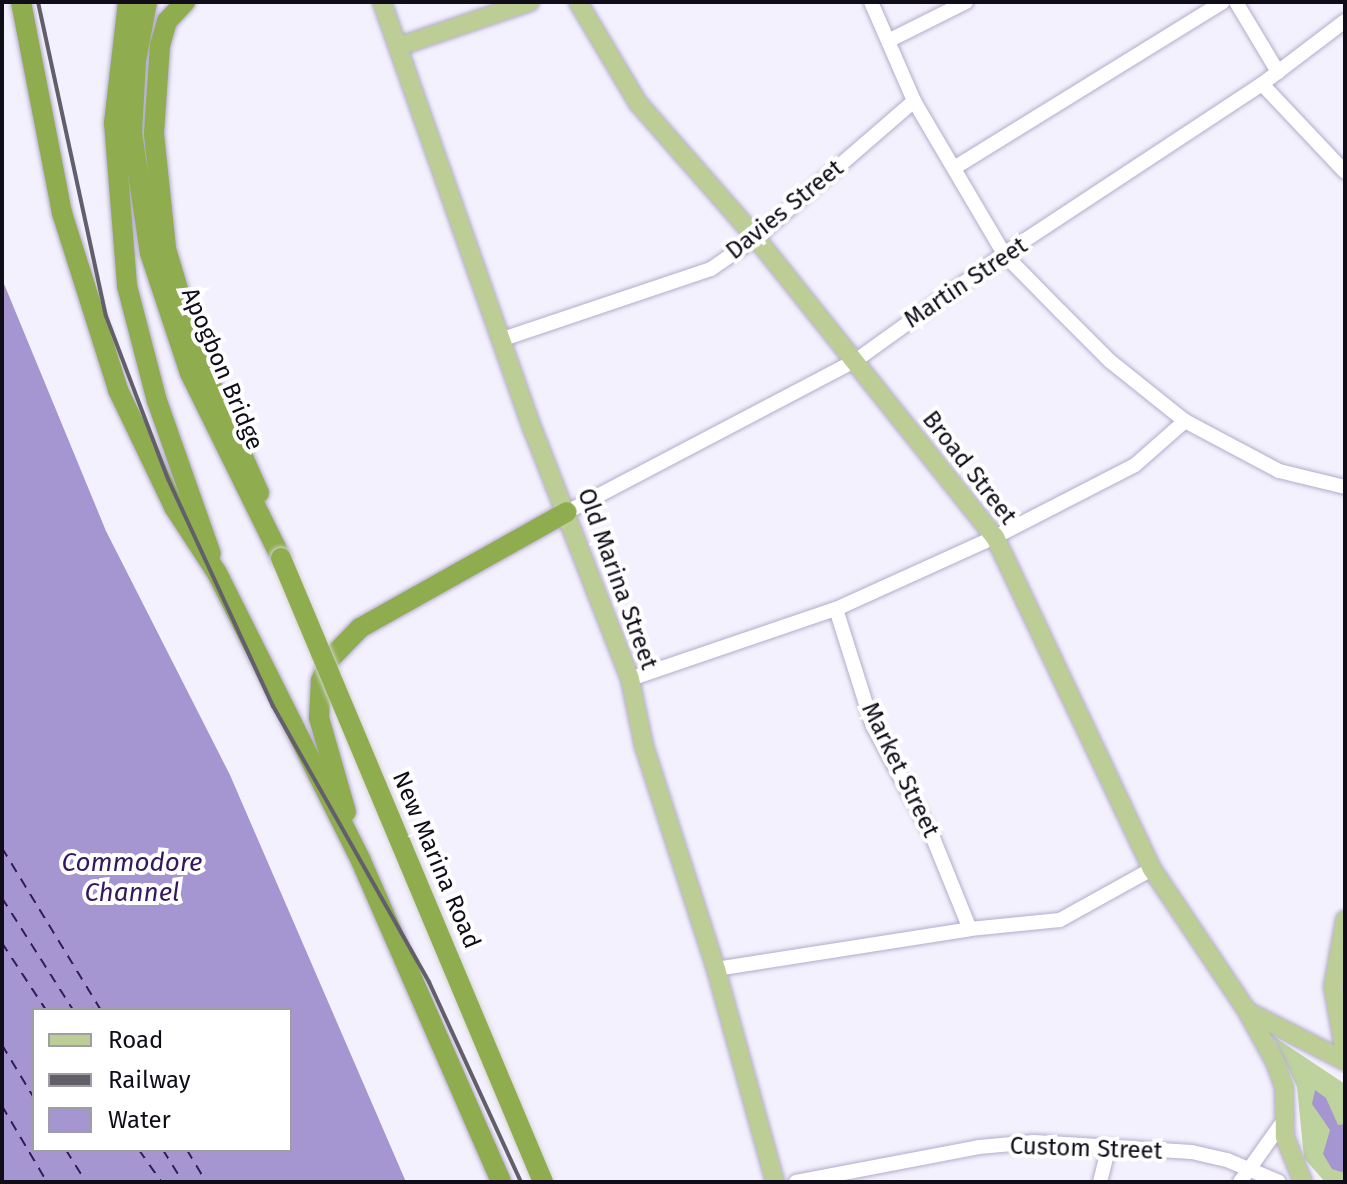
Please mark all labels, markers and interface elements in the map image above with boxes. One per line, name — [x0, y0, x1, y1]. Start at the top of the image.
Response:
street label: Davies Street — [721, 154, 849, 266]
street label: Martin Street — [899, 231, 1033, 335]
street label: Apogbon Bridge — [175, 284, 269, 454]
street label: Broad Street — [916, 406, 1022, 530]
street label: Old Marina Street — [571, 485, 663, 673]
street label: Market Street — [855, 698, 945, 842]
street label: New Marina Road — [386, 767, 486, 953]
water label: Commodore Channel — [62, 847, 202, 908]
legend — [32, 1008, 292, 1152]
text: Road — [108, 1026, 163, 1054]
text: Railway — [108, 1066, 191, 1094]
text: Water — [108, 1106, 171, 1134]
street label: Custom Street — [1009, 1132, 1163, 1166]

